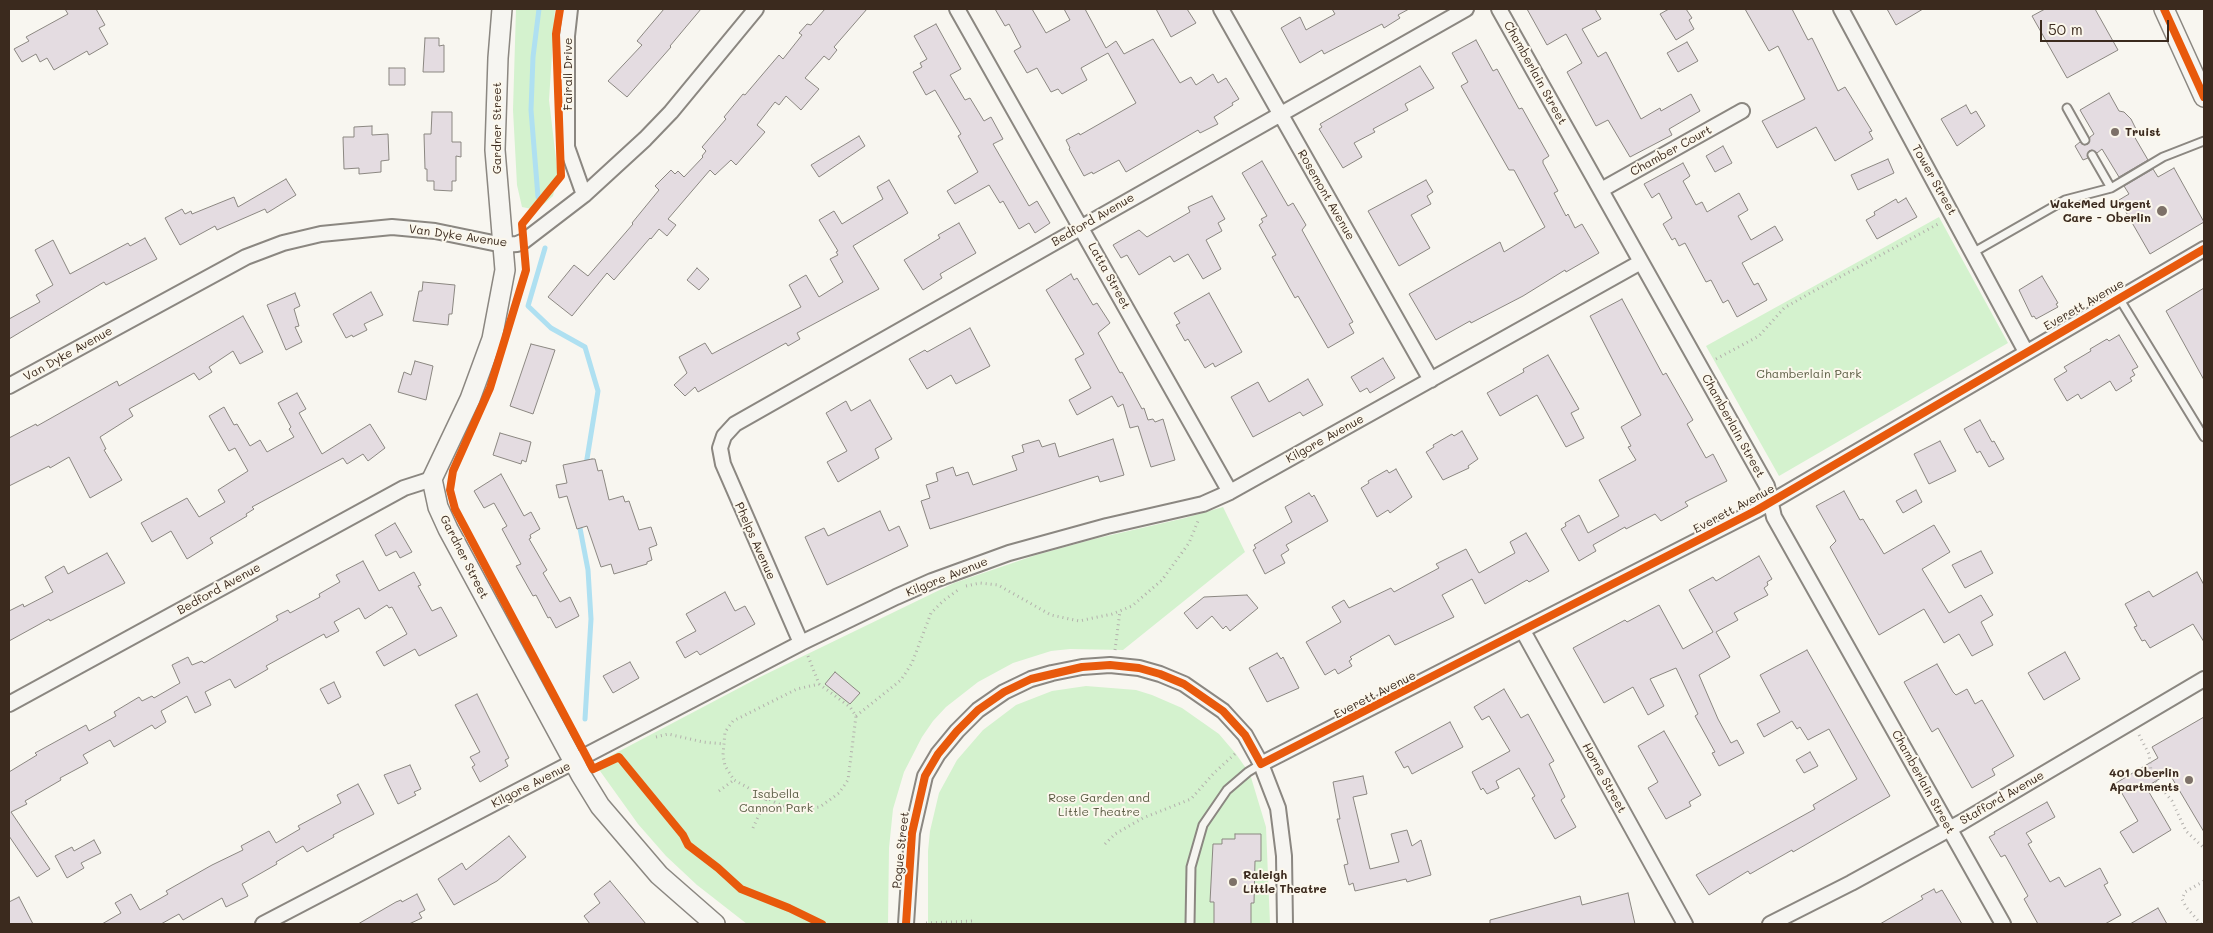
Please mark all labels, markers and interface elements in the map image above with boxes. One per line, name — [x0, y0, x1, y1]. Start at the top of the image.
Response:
scale bar — [2043, 10, 2172, 42]
street label: Chamberlain Street — [1501, 19, 1569, 127]
text: 50 m — [2048, 19, 2083, 39]
street label: Fairall Drive — [561, 38, 575, 110]
street label: Gardner Street — [490, 82, 504, 174]
street label: Chamber Court — [1628, 123, 1714, 179]
place label: Truist — [2125, 125, 2161, 139]
marker: Truist — [2109, 126, 2121, 138]
street label: Tower Street — [1909, 142, 1959, 218]
street label: Rosemont Avenue — [1294, 147, 1358, 243]
street label: Bedford Avenue — [1049, 190, 1137, 250]
place label: WakeMed Urgent Care - Oberlin — [2050, 197, 2151, 225]
marker: WakeMed Urgent Care - Oberlin — [2155, 204, 2169, 218]
street label: Van Dyke Avenue — [408, 222, 508, 250]
street label: Latta Street — [1085, 240, 1133, 312]
street label: Everett Avenue — [2041, 276, 2127, 334]
street label: Van Dyke Avenue — [21, 324, 115, 384]
park label: Chamberlain Park — [1756, 367, 1862, 381]
street label: Chamberlain Street — [1699, 372, 1767, 480]
street label: Kilgore Avenue — [1284, 412, 1366, 466]
street label: Everett Avenue — [1691, 482, 1777, 536]
street label: Phelps Avenue — [732, 500, 778, 582]
street label: Gardner Street — [437, 513, 491, 601]
street label: Kilgore Avenue — [904, 554, 990, 600]
street label: Bedford Avenue — [175, 560, 263, 618]
street label: Everett Avenue — [1332, 668, 1418, 722]
street label: Chamberlain Street — [1889, 728, 1957, 836]
street label: Horne Street — [1579, 740, 1629, 816]
street label: Kilgore Avenue — [489, 759, 573, 811]
place label: 401 Oberlin Apartments — [2109, 766, 2179, 794]
street label: Stafford Avenue — [1957, 768, 2047, 828]
marker: 401 Oberlin Apartments — [2183, 774, 2195, 786]
park label: Isabella Cannon Park — [739, 787, 813, 815]
park label: Rose Garden and Little Theatre — [1048, 791, 1150, 819]
street label: Pogue Street — [890, 811, 912, 889]
place label: Raleigh Little Theatre — [1243, 868, 1327, 896]
marker: Raleigh Little Theatre — [1227, 876, 1239, 888]

